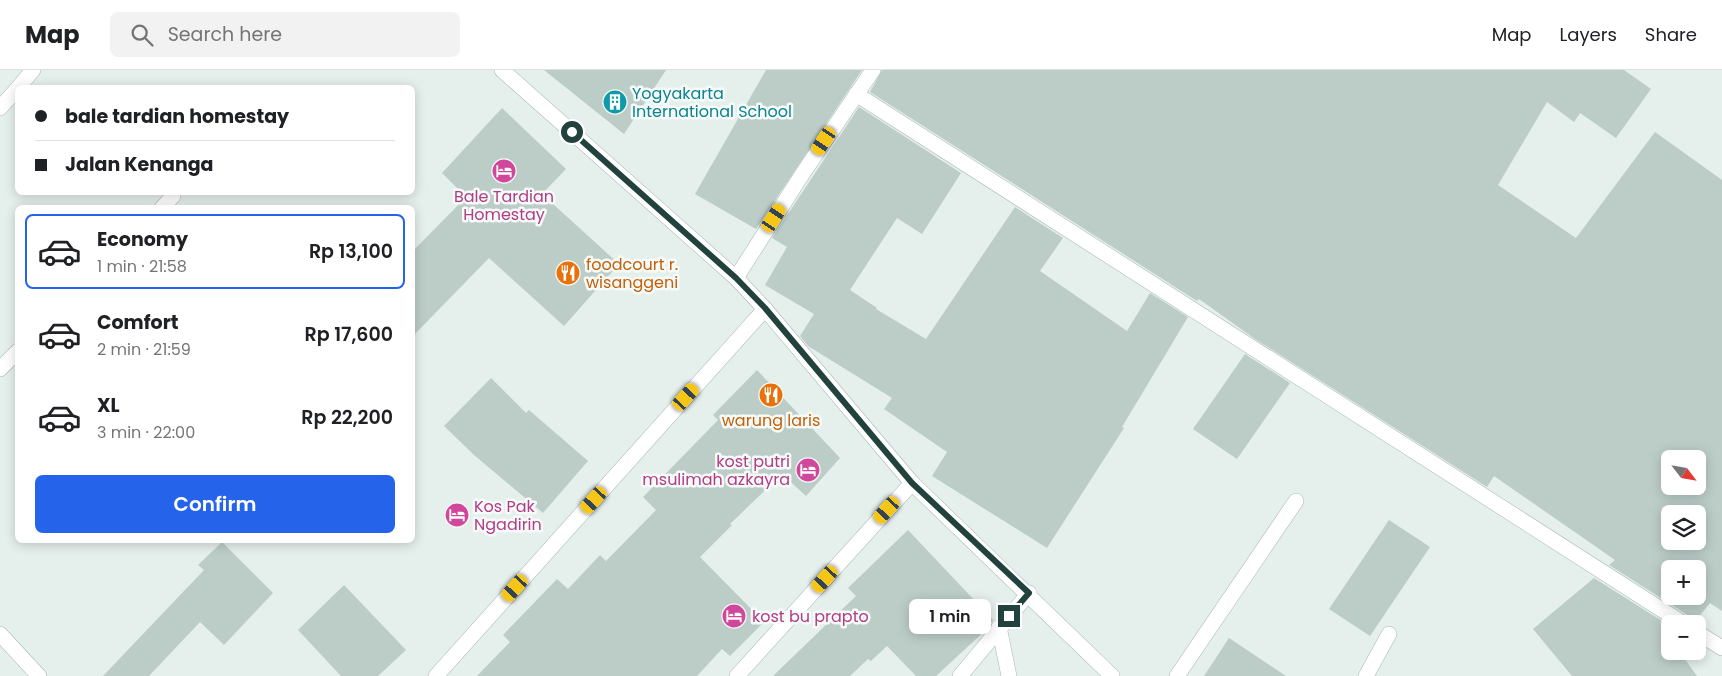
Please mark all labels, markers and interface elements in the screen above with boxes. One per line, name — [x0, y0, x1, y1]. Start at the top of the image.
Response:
search box — [110, 12, 460, 57]
text: Map — [25, 18, 80, 51]
icon: search — [128, 21, 156, 49]
text: Search here — [168, 21, 282, 48]
text: Map — [1492, 22, 1532, 47]
text: Layers — [1560, 22, 1617, 47]
text: Share — [1645, 22, 1697, 47]
place label: Yogyakarta International School — [632, 82, 792, 123]
building icon: Yogyakarta International School — [602, 89, 628, 115]
text: bale tardian homestay — [65, 103, 289, 130]
route start — [561, 121, 583, 143]
car — [809, 124, 838, 158]
text: Jalan Kenanga — [65, 151, 214, 178]
hotel icon: Bale Tardian Homestay — [491, 158, 517, 184]
place label: Bale Tardian Homestay — [454, 185, 554, 226]
car — [759, 201, 788, 235]
text: Economy — [97, 226, 188, 253]
icon: car — [37, 229, 82, 274]
text: Rp 13,100 — [309, 238, 393, 265]
place label: foodcourt r. wisanggeni — [586, 253, 678, 294]
text: 1 min · 21:58 — [97, 255, 187, 278]
restaurant icon: foodcourt r. wisanggeni — [555, 260, 581, 286]
text: Comfort — [97, 309, 179, 336]
icon: car — [37, 312, 82, 357]
text: Rp 17,600 — [305, 321, 393, 348]
text: 2 min · 21:59 — [97, 338, 191, 361]
car — [670, 381, 701, 413]
restaurant icon: warung laris — [758, 382, 784, 408]
text: XL — [97, 392, 120, 419]
icon: car — [37, 395, 82, 440]
text: Rp 22,200 — [301, 404, 393, 431]
place label: warung laris — [722, 409, 820, 432]
text: 3 min · 22:00 — [97, 421, 195, 444]
place label: kost putri msulimah azkayra — [642, 450, 790, 491]
north arrow — [1661, 450, 1706, 495]
map controls — [1661, 450, 1706, 660]
hotel icon: kost putri msulimah azkayra — [795, 457, 821, 483]
button: Confirm — [35, 475, 395, 533]
car — [578, 484, 609, 516]
car — [871, 494, 902, 526]
place label: Kos Pak Ngadirin — [474, 495, 542, 536]
hotel icon: Kos Pak Ngadirin — [444, 502, 470, 528]
button: layers — [1661, 505, 1706, 550]
button: + — [1661, 560, 1706, 605]
car — [809, 563, 840, 595]
car — [499, 572, 530, 604]
callout: 1 min — [909, 598, 992, 634]
hotel icon: kost bu prapto — [721, 603, 747, 629]
place label: kost bu prapto — [752, 605, 869, 628]
text: 1 min — [929, 605, 971, 628]
route end — [998, 605, 1020, 627]
button: − — [1661, 615, 1706, 660]

